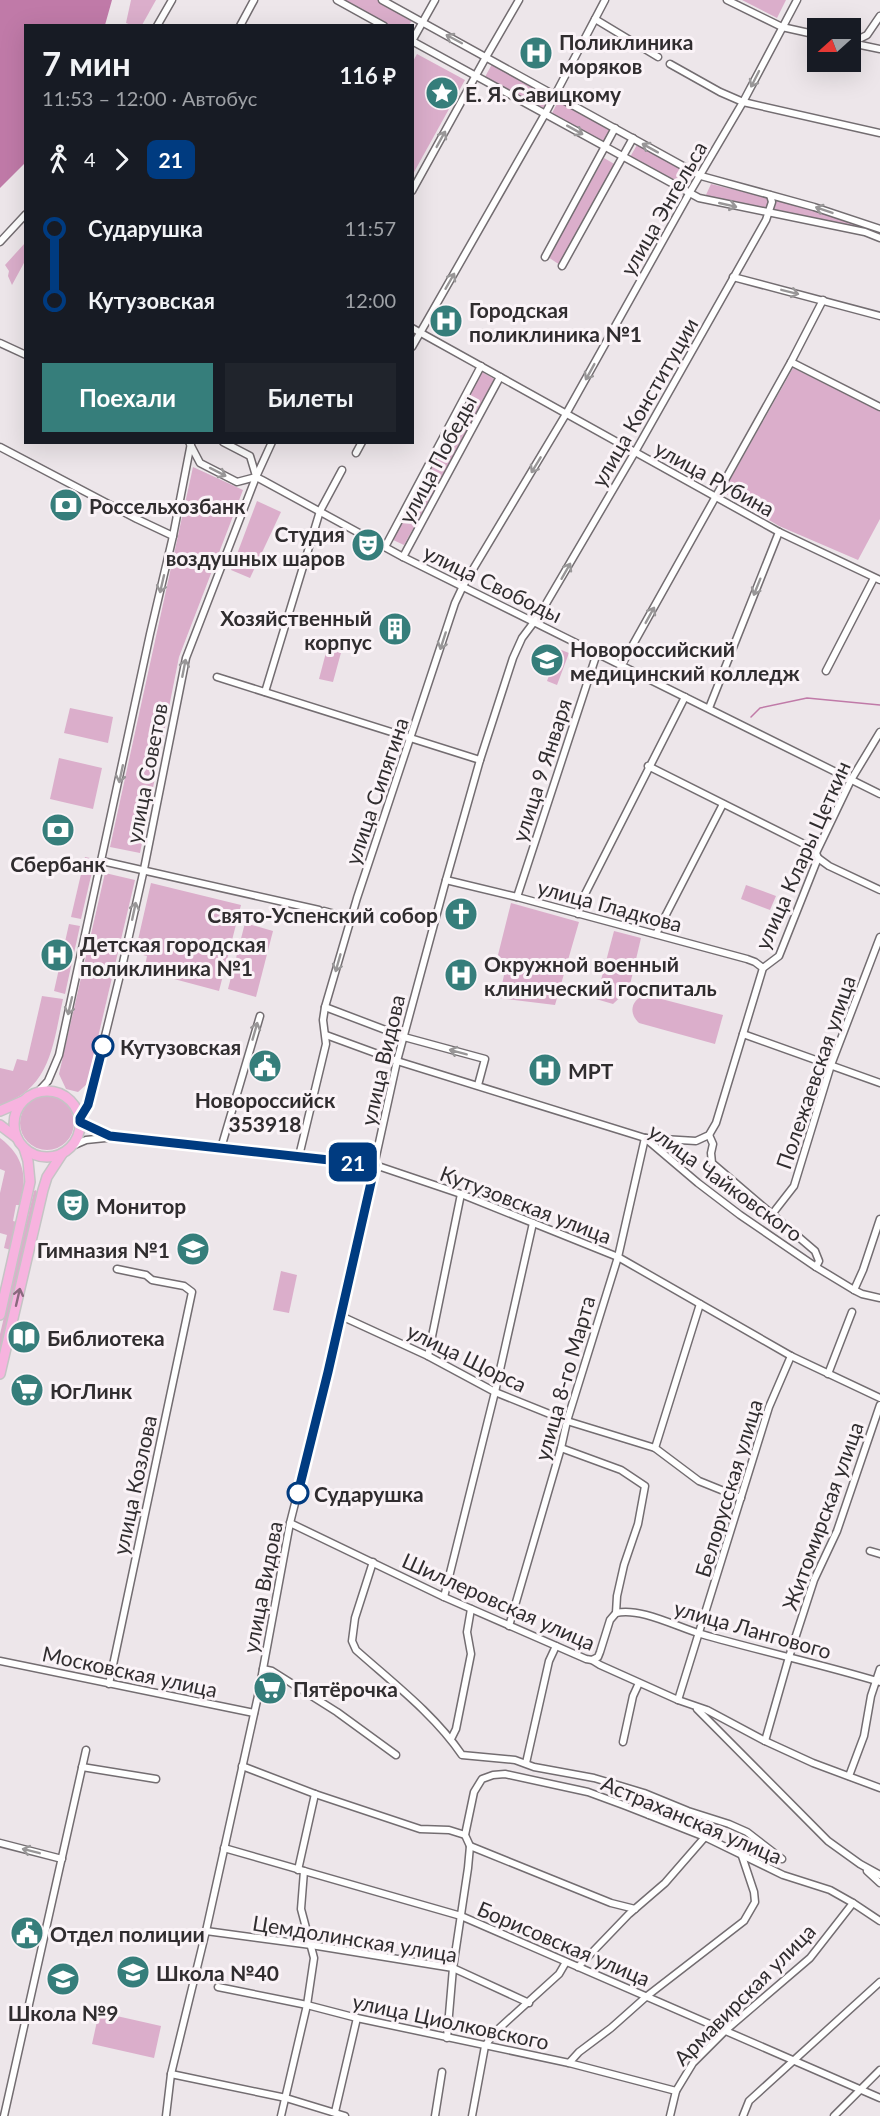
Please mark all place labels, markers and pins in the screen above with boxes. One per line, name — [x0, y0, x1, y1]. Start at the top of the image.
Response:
place label: Поликлиника моряков — [559, 29, 693, 78]
hospital icon: Поликлиника моряков — [518, 35, 554, 71]
place icon: Е. Я. Савицкому — [424, 75, 460, 111]
place label: Е. Я. Савицкому — [465, 81, 622, 106]
place label: Городская поликлиника №1 — [469, 297, 642, 346]
hospital icon: Городская поликлиника №1 — [428, 303, 464, 339]
bank icon: Россельхозбанк — [48, 487, 84, 523]
place label: Россельхозбанк — [89, 493, 246, 518]
place label: Студия воздушных шаров — [166, 521, 345, 570]
theatre icon: Студия воздушных шаров — [350, 527, 386, 563]
place label: Хозяйственный корпус — [220, 605, 372, 654]
building icon: Хозяйственный корпус — [377, 611, 413, 647]
place label: Новороссийский медицинский колледж — [570, 636, 800, 685]
school or university icon: Новороссийский медицинский колледж — [529, 642, 565, 678]
bank icon: Сбербанк — [40, 812, 76, 848]
place label: Сбербанк — [10, 851, 106, 876]
church icon: Свято-Успенский собор — [443, 896, 479, 932]
place label: Свято-Успенский собор — [207, 902, 438, 927]
place label: Детская городская поликлиника №1 — [80, 931, 266, 980]
hospital icon: Детская городская поликлиника №1 — [39, 937, 75, 973]
place label: Окружной военный клинический госпиталь — [484, 951, 717, 1000]
hospital icon: Окружной военный клинический госпиталь — [443, 957, 479, 993]
place label: Кутузовская — [120, 1034, 241, 1059]
marker: Кутузовская — [92, 1035, 114, 1057]
public building icon: Новороссийск 353918 — [247, 1048, 283, 1084]
hospital icon: МРТ — [527, 1052, 563, 1088]
place label: МРТ — [568, 1058, 614, 1083]
place label: Новороссийск 353918 — [195, 1087, 336, 1136]
theatre icon: Монитор — [55, 1187, 91, 1223]
place label: Монитор — [96, 1193, 186, 1218]
school or university icon: Гимназия №1 — [175, 1231, 211, 1267]
place label: Гимназия №1 — [37, 1237, 170, 1262]
library icon: Библиотека — [6, 1319, 42, 1355]
place label: Библиотека — [47, 1325, 165, 1350]
supermarket icon: ЮгЛинк — [9, 1372, 45, 1408]
place label: ЮгЛинк — [50, 1378, 133, 1403]
place label: Сударушка — [314, 1481, 424, 1506]
marker: Сударушка — [287, 1482, 309, 1504]
supermarket icon: Пятёрочка — [252, 1670, 288, 1706]
place label: Пятёрочка — [293, 1676, 398, 1701]
public building icon: Отдел полиции — [9, 1915, 45, 1951]
place label: Отдел полиции — [50, 1921, 205, 1946]
school or university icon: Школа №40 — [115, 1954, 151, 1990]
place label: Школа №40 — [156, 1960, 279, 1985]
school or university icon: Школа №9 — [45, 1961, 81, 1997]
place label: Школа №9 — [8, 2000, 118, 2025]

